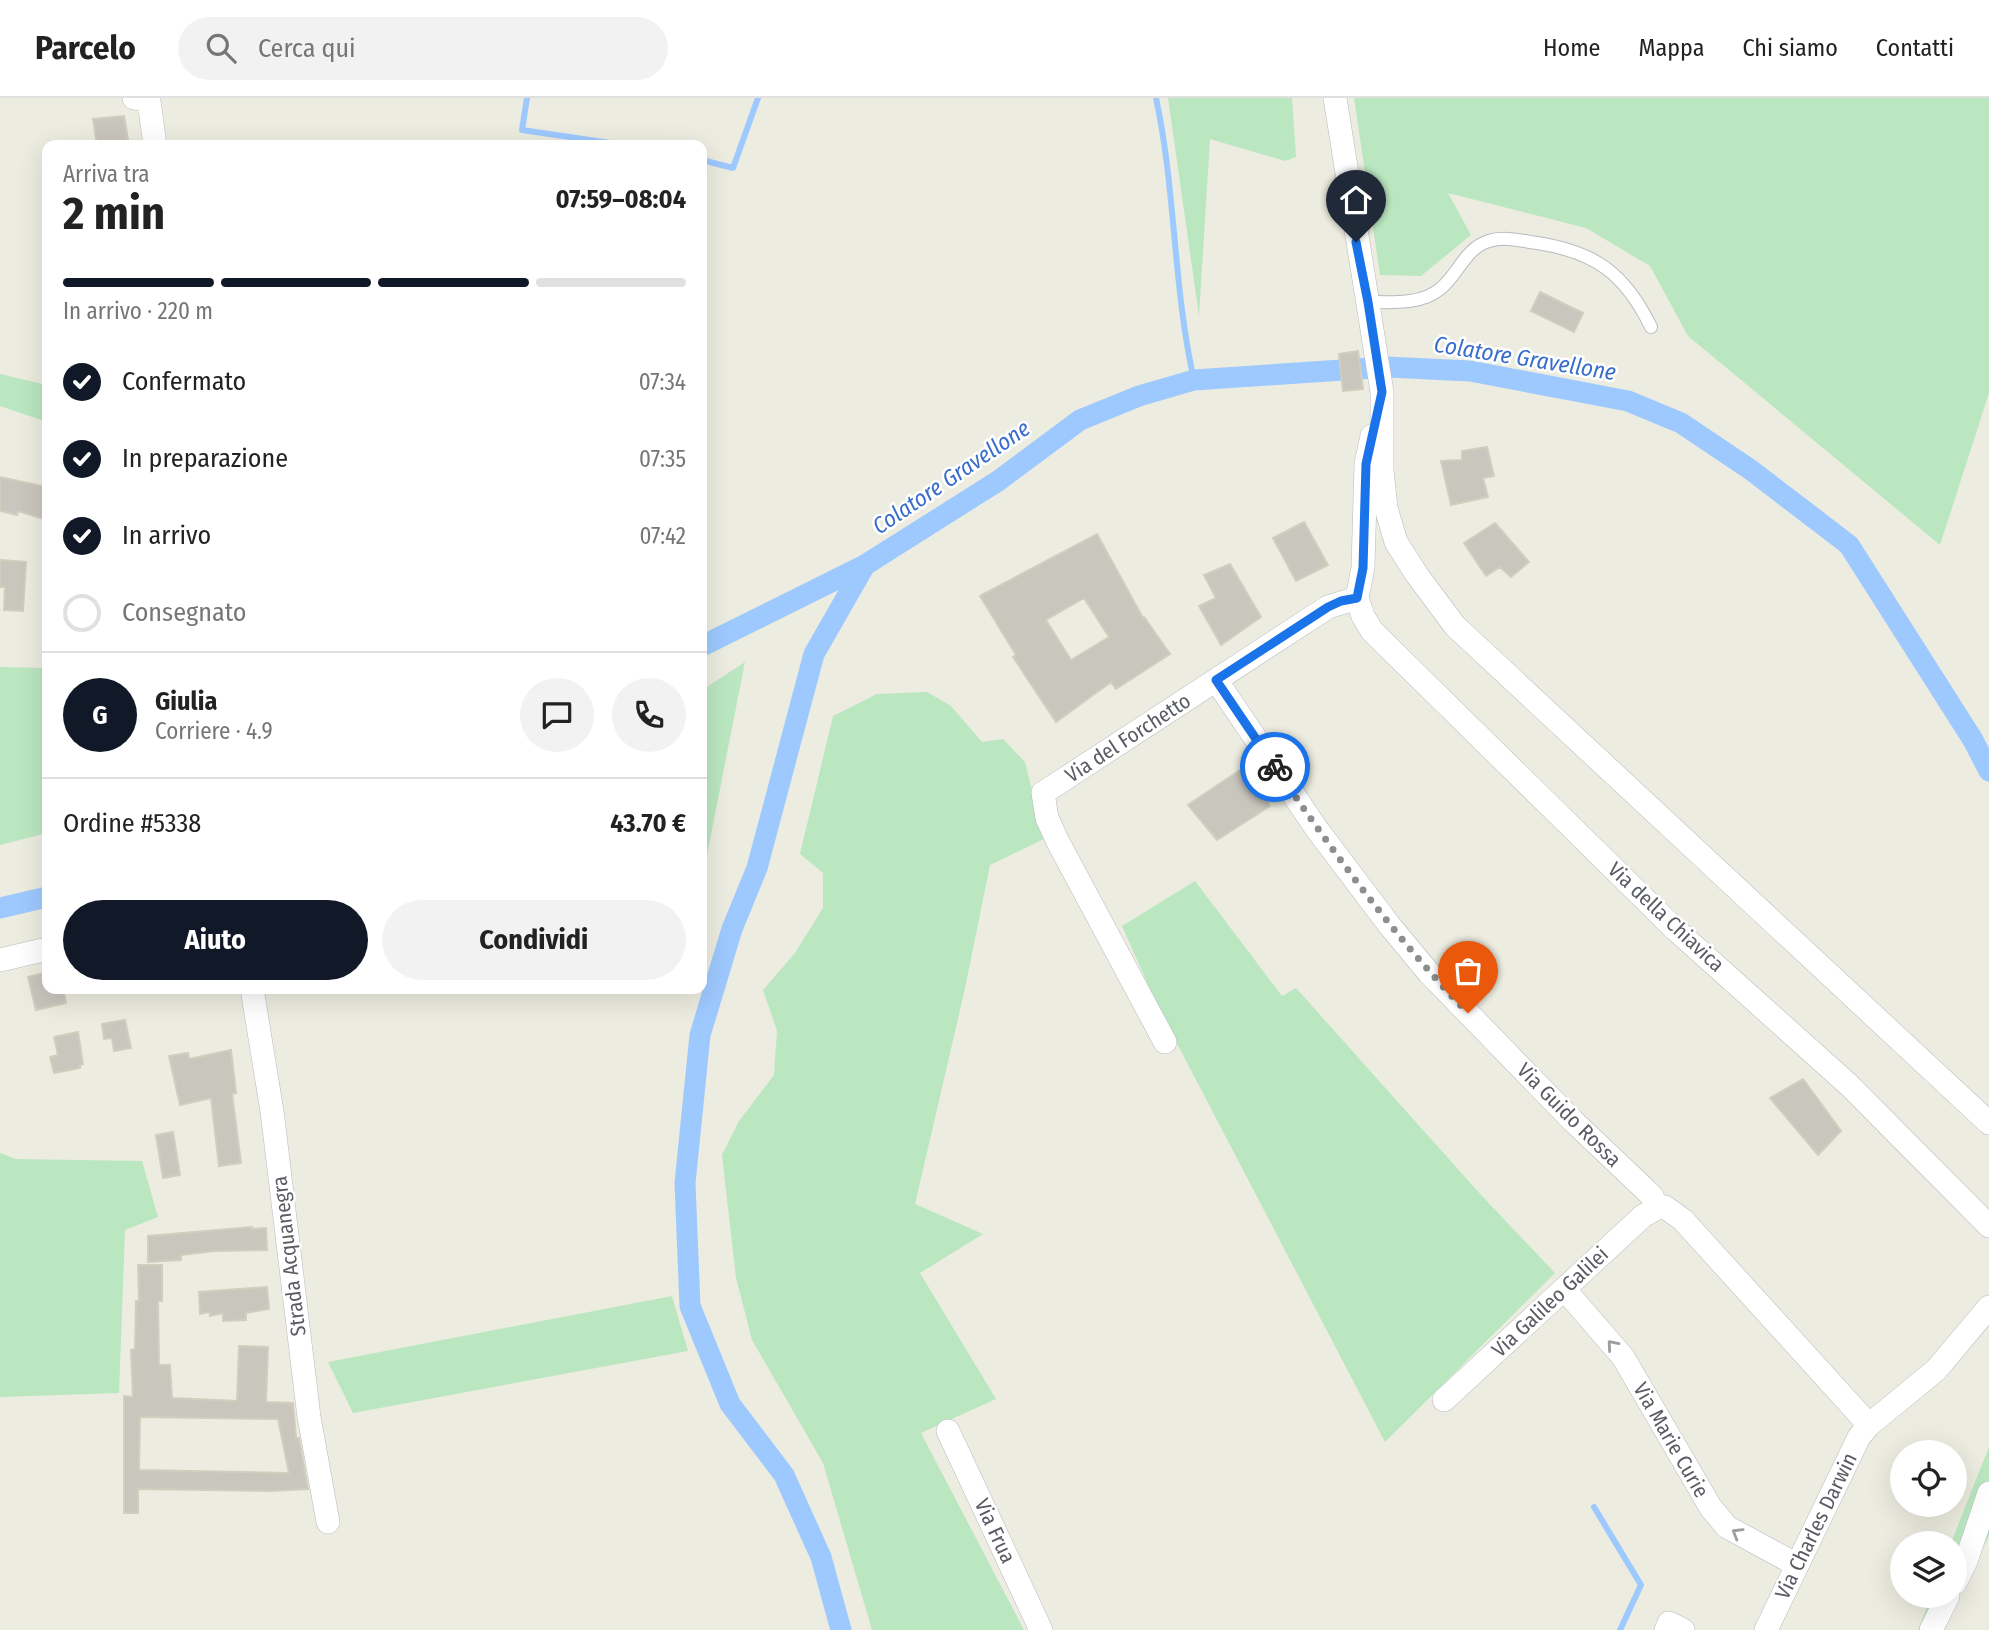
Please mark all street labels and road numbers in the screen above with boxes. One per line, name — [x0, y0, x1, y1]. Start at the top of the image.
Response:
street label: Via del Forchetto — [1060, 688, 1196, 788]
street label: Via della Chiavica — [1602, 856, 1730, 978]
street label: Via Guido Rossa — [1511, 1057, 1627, 1173]
street label: Strada Acquanegra — [266, 1174, 312, 1338]
street label: Via Galileo Galilei — [1486, 1241, 1614, 1363]
street label: Via Marie Curie — [1628, 1378, 1714, 1502]
street label: Via Charles Darwin — [1769, 1448, 1863, 1604]
street label: Via Frua — [969, 1495, 1021, 1567]

